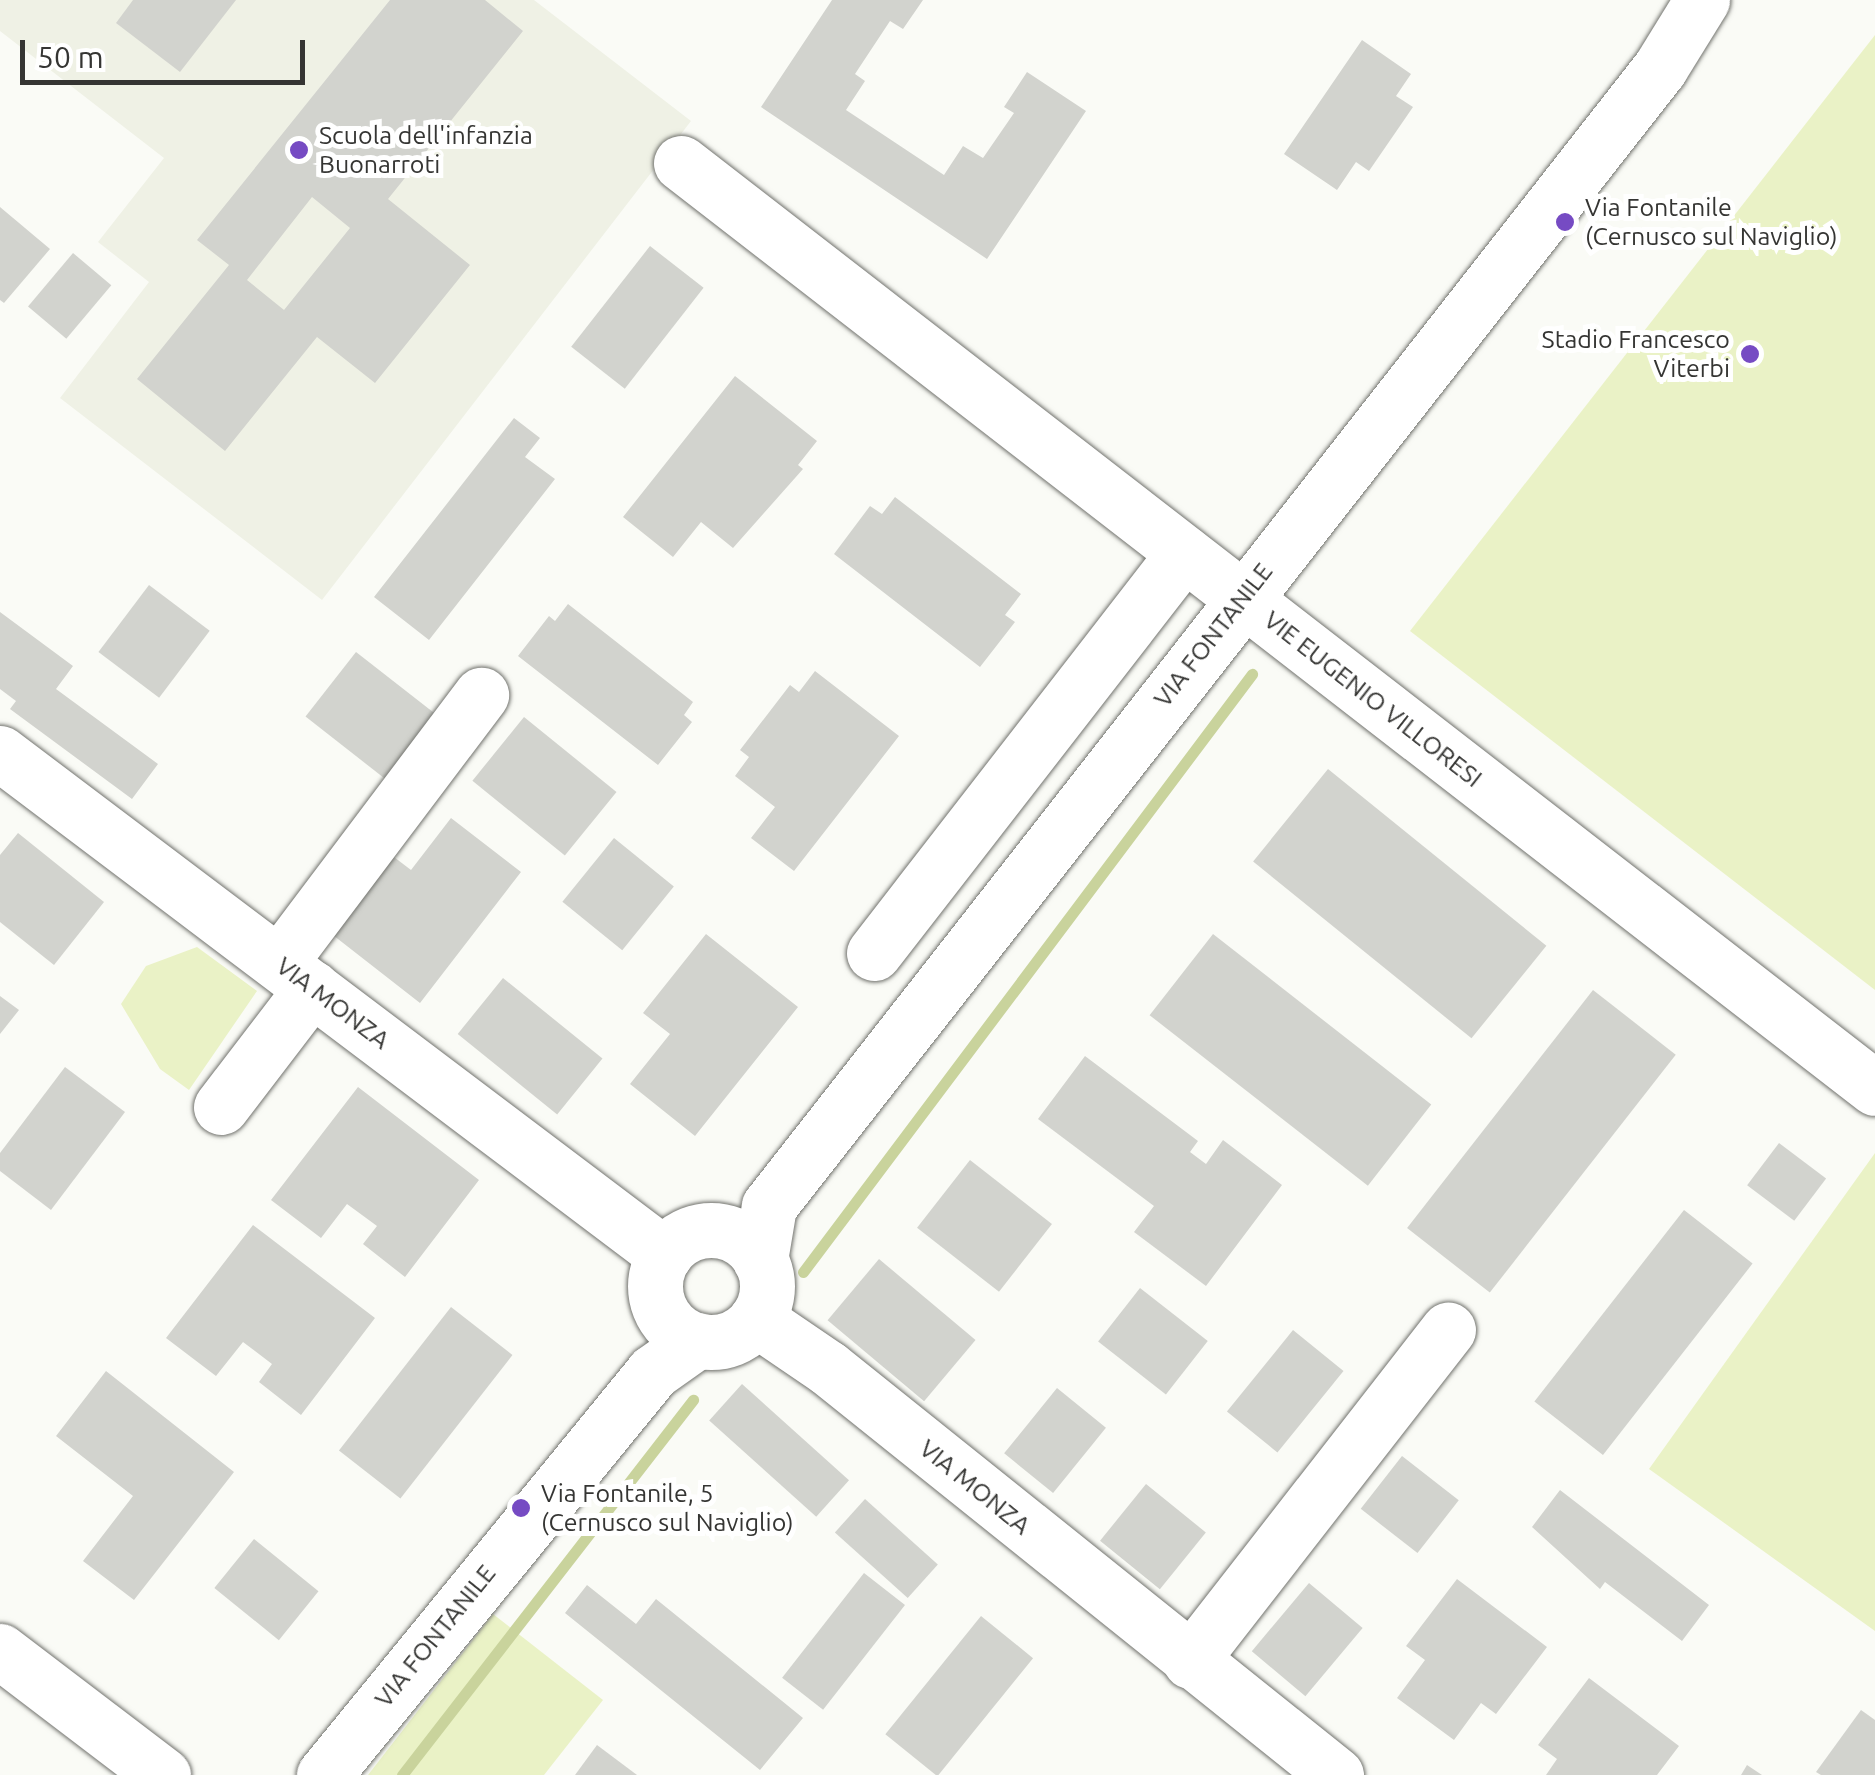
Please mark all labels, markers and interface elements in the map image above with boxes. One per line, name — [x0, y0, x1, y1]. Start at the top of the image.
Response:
scale bar — [25, 20, 310, 82]
text: 50 m — [37, 40, 104, 74]
place label: Scuola dell'infanzia Buonarroti — [319, 121, 533, 180]
marker: Scuola dell'infanzia Buonarroti — [288, 139, 310, 161]
place label: Via Fontanile (Cernusco sul Naviglio) — [1585, 193, 1838, 252]
marker: Via Fontanile (Cernusco sul Naviglio) — [1554, 211, 1576, 233]
place label: Stadio Francesco Viterbi — [1542, 325, 1730, 384]
marker: Stadio Francesco Viterbi — [1739, 343, 1761, 365]
street label: VIA FONTANILE — [1147, 557, 1279, 713]
street label: VIE EUGENIO VILLORESI — [1258, 605, 1488, 793]
street label: VIA MONZA — [270, 951, 396, 1055]
street label: VIA MONZA — [913, 1433, 1037, 1541]
place label: Via Fontanile, 5 (Cernusco sul Naviglio) — [541, 1479, 794, 1538]
marker: Via Fontanile, 5 (Cernusco sul Naviglio) — [510, 1497, 532, 1519]
street label: VIA FONTANILE — [368, 1559, 502, 1713]

